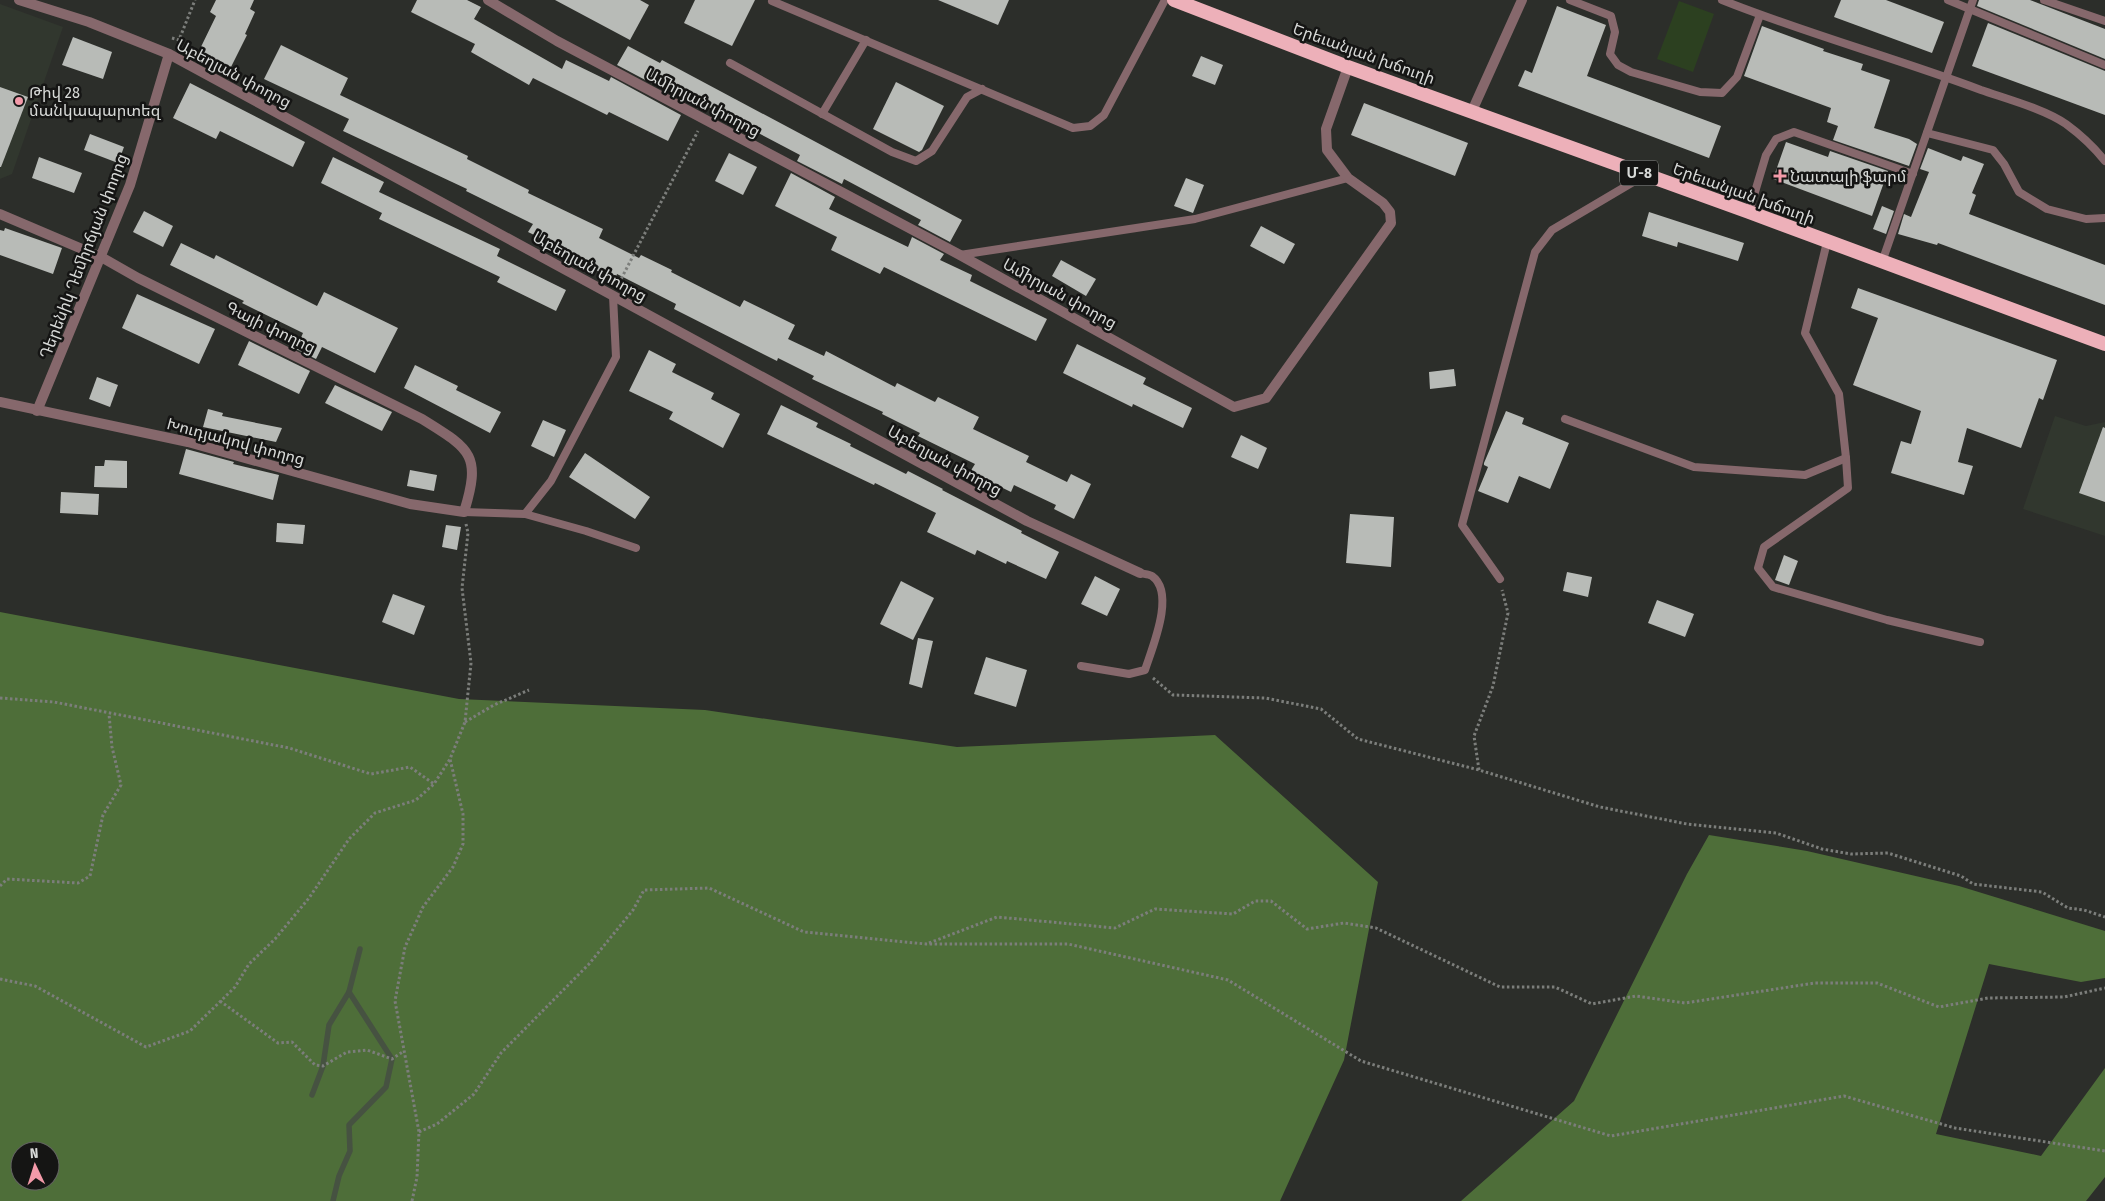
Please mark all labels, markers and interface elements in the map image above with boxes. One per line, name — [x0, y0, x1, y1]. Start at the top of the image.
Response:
street label: Երեւանյան խճուղի — [1290, 19, 1438, 88]
street label: Աբեղյան փողոց — [173, 35, 294, 112]
street label: Ամիրյան փողոց — [642, 64, 763, 141]
place label: Թիվ 28 մանկապարտեզ — [29, 83, 162, 120]
marker: Թիվ 28 մանկապարտեզ — [13, 95, 25, 107]
street label: Դերենիկ Դեմիրճյան փողոց — [35, 151, 131, 362]
street label: Երեւանյան խճուղի — [1670, 159, 1818, 228]
road number: Մ-8 — [1620, 160, 1658, 186]
place label: Նատալի ֆարմ — [1790, 167, 1907, 186]
marker: Նատալի ֆարմ — [1774, 170, 1786, 182]
street label: Աբեղյան փողոց — [529, 227, 650, 306]
street label: Ամիրյան փողոց — [999, 254, 1120, 333]
street label: Գայի փողոց — [223, 298, 319, 357]
street label: Խուդյակով փողոց — [165, 414, 307, 469]
street label: Աբեղյան փողոց — [884, 421, 1005, 500]
north arrow — [10, 1141, 60, 1191]
text: N — [29, 1145, 39, 1162]

